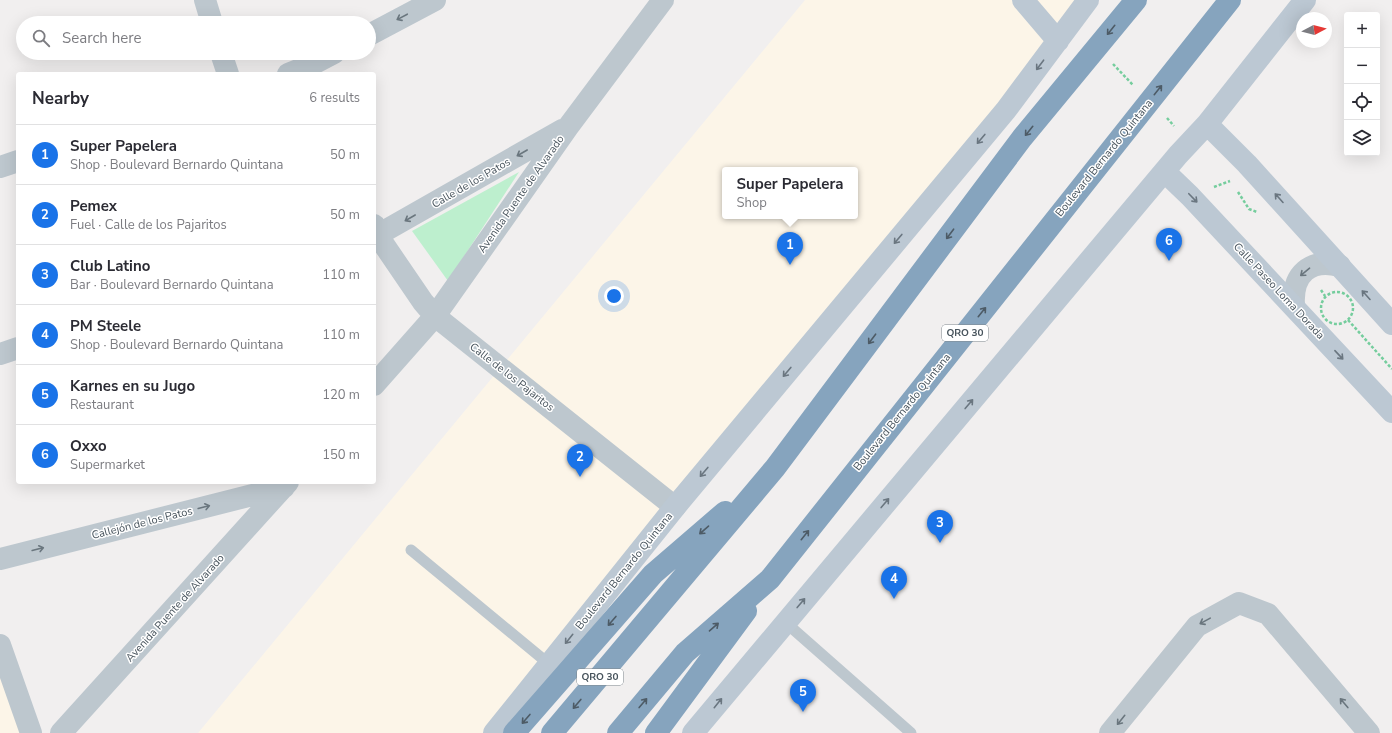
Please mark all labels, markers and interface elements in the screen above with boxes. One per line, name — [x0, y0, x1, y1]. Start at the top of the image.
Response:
north arrow — [1296, 12, 1332, 48]
map controls — [1344, 12, 1380, 156]
button: + — [1344, 12, 1380, 48]
one-way arrow — [396, 14, 408, 22]
search box — [16, 16, 376, 60]
one-way arrow — [1107, 25, 1115, 36]
icon: search — [30, 27, 52, 49]
text: Search here — [62, 28, 142, 48]
button: − — [1344, 48, 1380, 84]
one-way arrow — [1036, 60, 1044, 71]
button: locate — [1344, 84, 1380, 120]
one-way arrow — [1154, 85, 1163, 96]
text: Nearby — [32, 87, 89, 110]
text: 6 results — [309, 89, 360, 107]
street label: Boulevard Bernardo Quintana — [1052, 96, 1156, 220]
button: layers — [1344, 120, 1380, 156]
one-way arrow — [1024, 125, 1033, 136]
street label: Avenida Puente de Alvarado — [475, 132, 567, 256]
one-way arrow — [977, 134, 986, 145]
text: Super Papelera — [70, 136, 177, 156]
text: 1 — [41, 146, 49, 164]
text: 50 m — [330, 146, 360, 164]
one-way arrow — [517, 150, 529, 158]
street label: Calle de los Patos — [429, 154, 513, 212]
text: Shop · Boulevard Bernardo Quintana — [70, 156, 283, 174]
popup — [722, 167, 858, 219]
text: Super Papelera — [737, 174, 843, 194]
one-way arrow — [1188, 193, 1198, 203]
one-way arrow — [1274, 193, 1284, 203]
text: Shop — [737, 194, 767, 212]
text: Pemex — [70, 196, 117, 216]
text: 2 — [41, 206, 49, 224]
text: 50 m — [330, 206, 360, 224]
one-way arrow — [404, 215, 416, 222]
text: Fuel · Calle de los Pajaritos — [70, 216, 227, 234]
pin: 6 — [1156, 228, 1182, 261]
one-way arrow — [946, 229, 955, 240]
pin: 1 — [777, 232, 803, 265]
one-way arrow — [894, 234, 903, 245]
street label: Calle Paseo Loma Dorada — [1230, 239, 1328, 343]
text: Club Latino — [70, 256, 150, 276]
text: 3 — [41, 266, 49, 284]
text: 110 m — [322, 266, 360, 284]
one-way arrow — [1300, 267, 1311, 276]
text: Bar · Boulevard Bernardo Quintana — [70, 276, 274, 294]
your location — [604, 286, 624, 306]
one-way arrow — [1362, 290, 1371, 300]
one-way arrow — [977, 307, 986, 318]
text: PM Steele — [70, 316, 141, 336]
road number: QRO 30 — [942, 325, 988, 341]
text: 4 — [41, 326, 49, 344]
text: 110 m — [322, 326, 360, 344]
one-way arrow — [868, 333, 877, 344]
text: Shop · Boulevard Bernardo Quintana — [70, 336, 283, 354]
street label: Calle de los Pajaritos — [467, 339, 557, 415]
street label: Boulevard Bernardo Quintana — [850, 350, 954, 474]
one-way arrow — [1334, 350, 1344, 360]
one-way arrow — [783, 367, 792, 378]
text: Karnes en su Jugo — [70, 376, 195, 396]
text: 5 — [41, 386, 49, 404]
text: 120 m — [322, 386, 360, 404]
text: Restaurant — [70, 396, 134, 414]
one-way arrow — [964, 399, 973, 409]
text: Oxxo — [70, 436, 107, 456]
pin: 2 — [567, 444, 593, 477]
text: 6 — [41, 446, 49, 464]
text: 150 m — [322, 446, 360, 464]
text: Supermarket — [70, 456, 145, 474]
one-way arrow — [699, 467, 708, 477]
one-way arrow — [880, 498, 889, 509]
street label: Callejón de los Patos — [90, 503, 194, 543]
one-way arrow — [198, 503, 211, 510]
street label: Boulevard Bernardo Quintana — [572, 509, 676, 633]
pin: 3 — [927, 510, 953, 543]
one-way arrow — [698, 526, 709, 535]
one-way arrow — [800, 529, 809, 540]
one-way arrow — [31, 545, 44, 553]
street label: Avenida Puente de Alvarado — [122, 551, 228, 665]
pin: 4 — [881, 566, 907, 599]
one-way arrow — [797, 597, 806, 608]
one-way arrow — [607, 616, 616, 627]
one-way arrow — [1200, 618, 1212, 626]
one-way arrow — [709, 623, 719, 632]
one-way arrow — [565, 633, 574, 644]
road number: QRO 30 — [577, 669, 623, 685]
pin: 5 — [790, 679, 816, 712]
one-way arrow — [714, 697, 723, 708]
one-way arrow — [638, 698, 647, 708]
one-way arrow — [1339, 698, 1348, 709]
one-way arrow — [572, 699, 581, 709]
one-way arrow — [522, 714, 531, 724]
one-way arrow — [1117, 714, 1126, 725]

